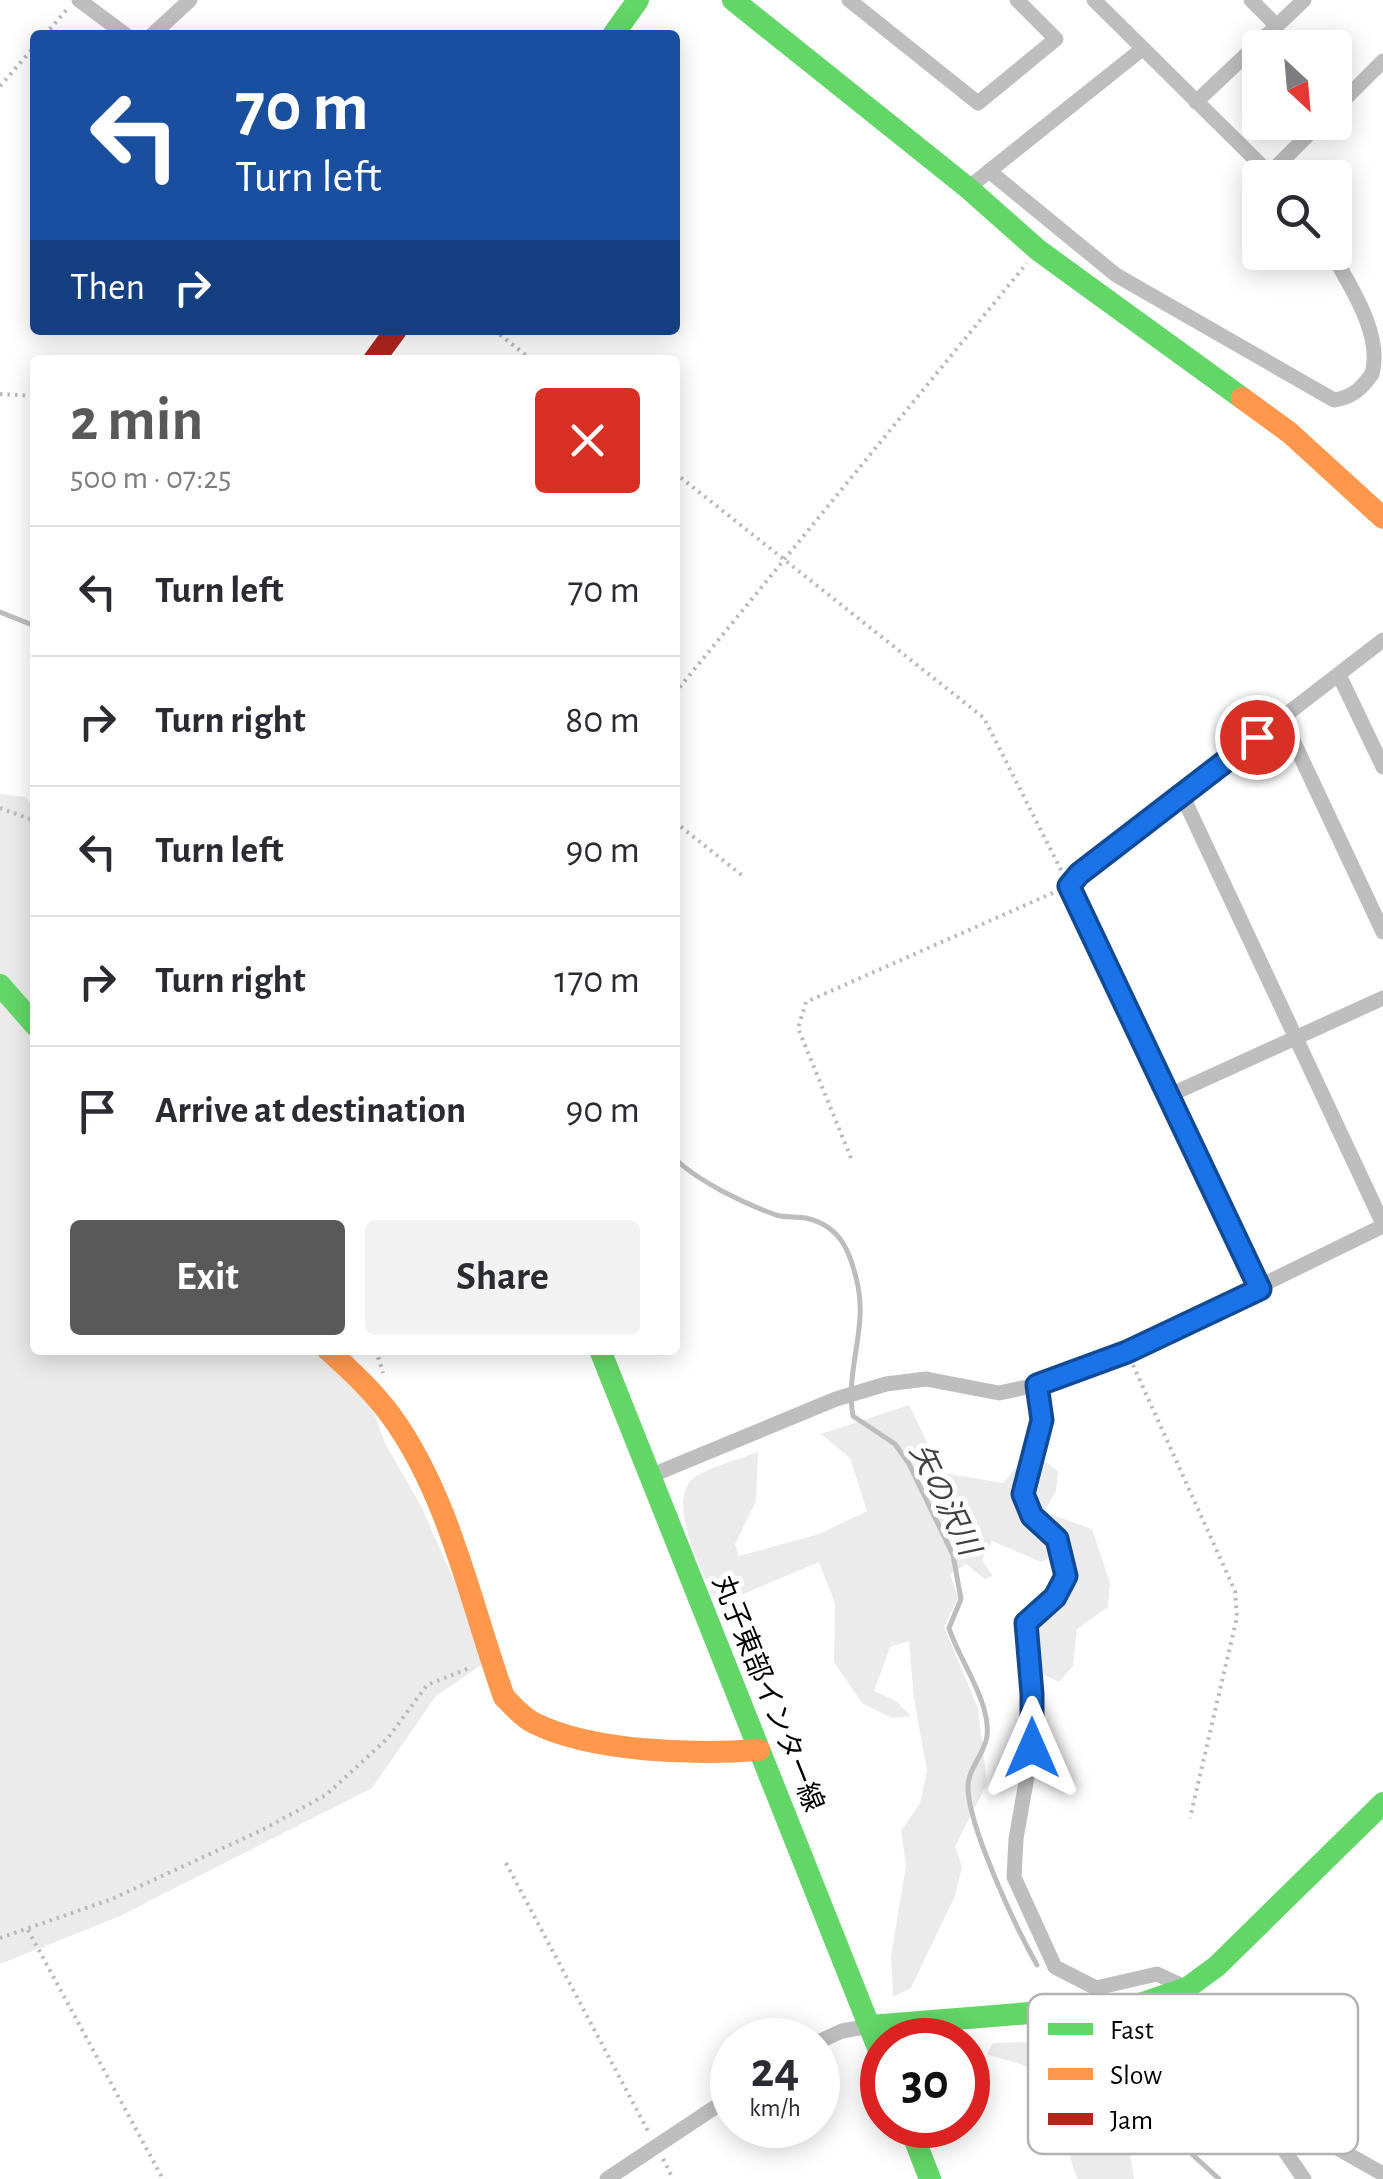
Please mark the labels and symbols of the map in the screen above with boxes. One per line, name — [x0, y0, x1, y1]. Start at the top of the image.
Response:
north arrow — [1242, 30, 1352, 140]
pin — [1215, 695, 1300, 780]
water label: 矢の沢川 — [904, 1438, 987, 1563]
street label: 丸子東部インター線 — [707, 1571, 829, 1816]
position arrow — [980, 1696, 1084, 1800]
legend — [1028, 1994, 1358, 2154]
text: Fast — [1110, 2017, 1154, 2045]
speed limit sign: 30 — [860, 2018, 990, 2148]
text: Slow — [1110, 2062, 1162, 2090]
text: Jam — [1110, 2107, 1153, 2135]

